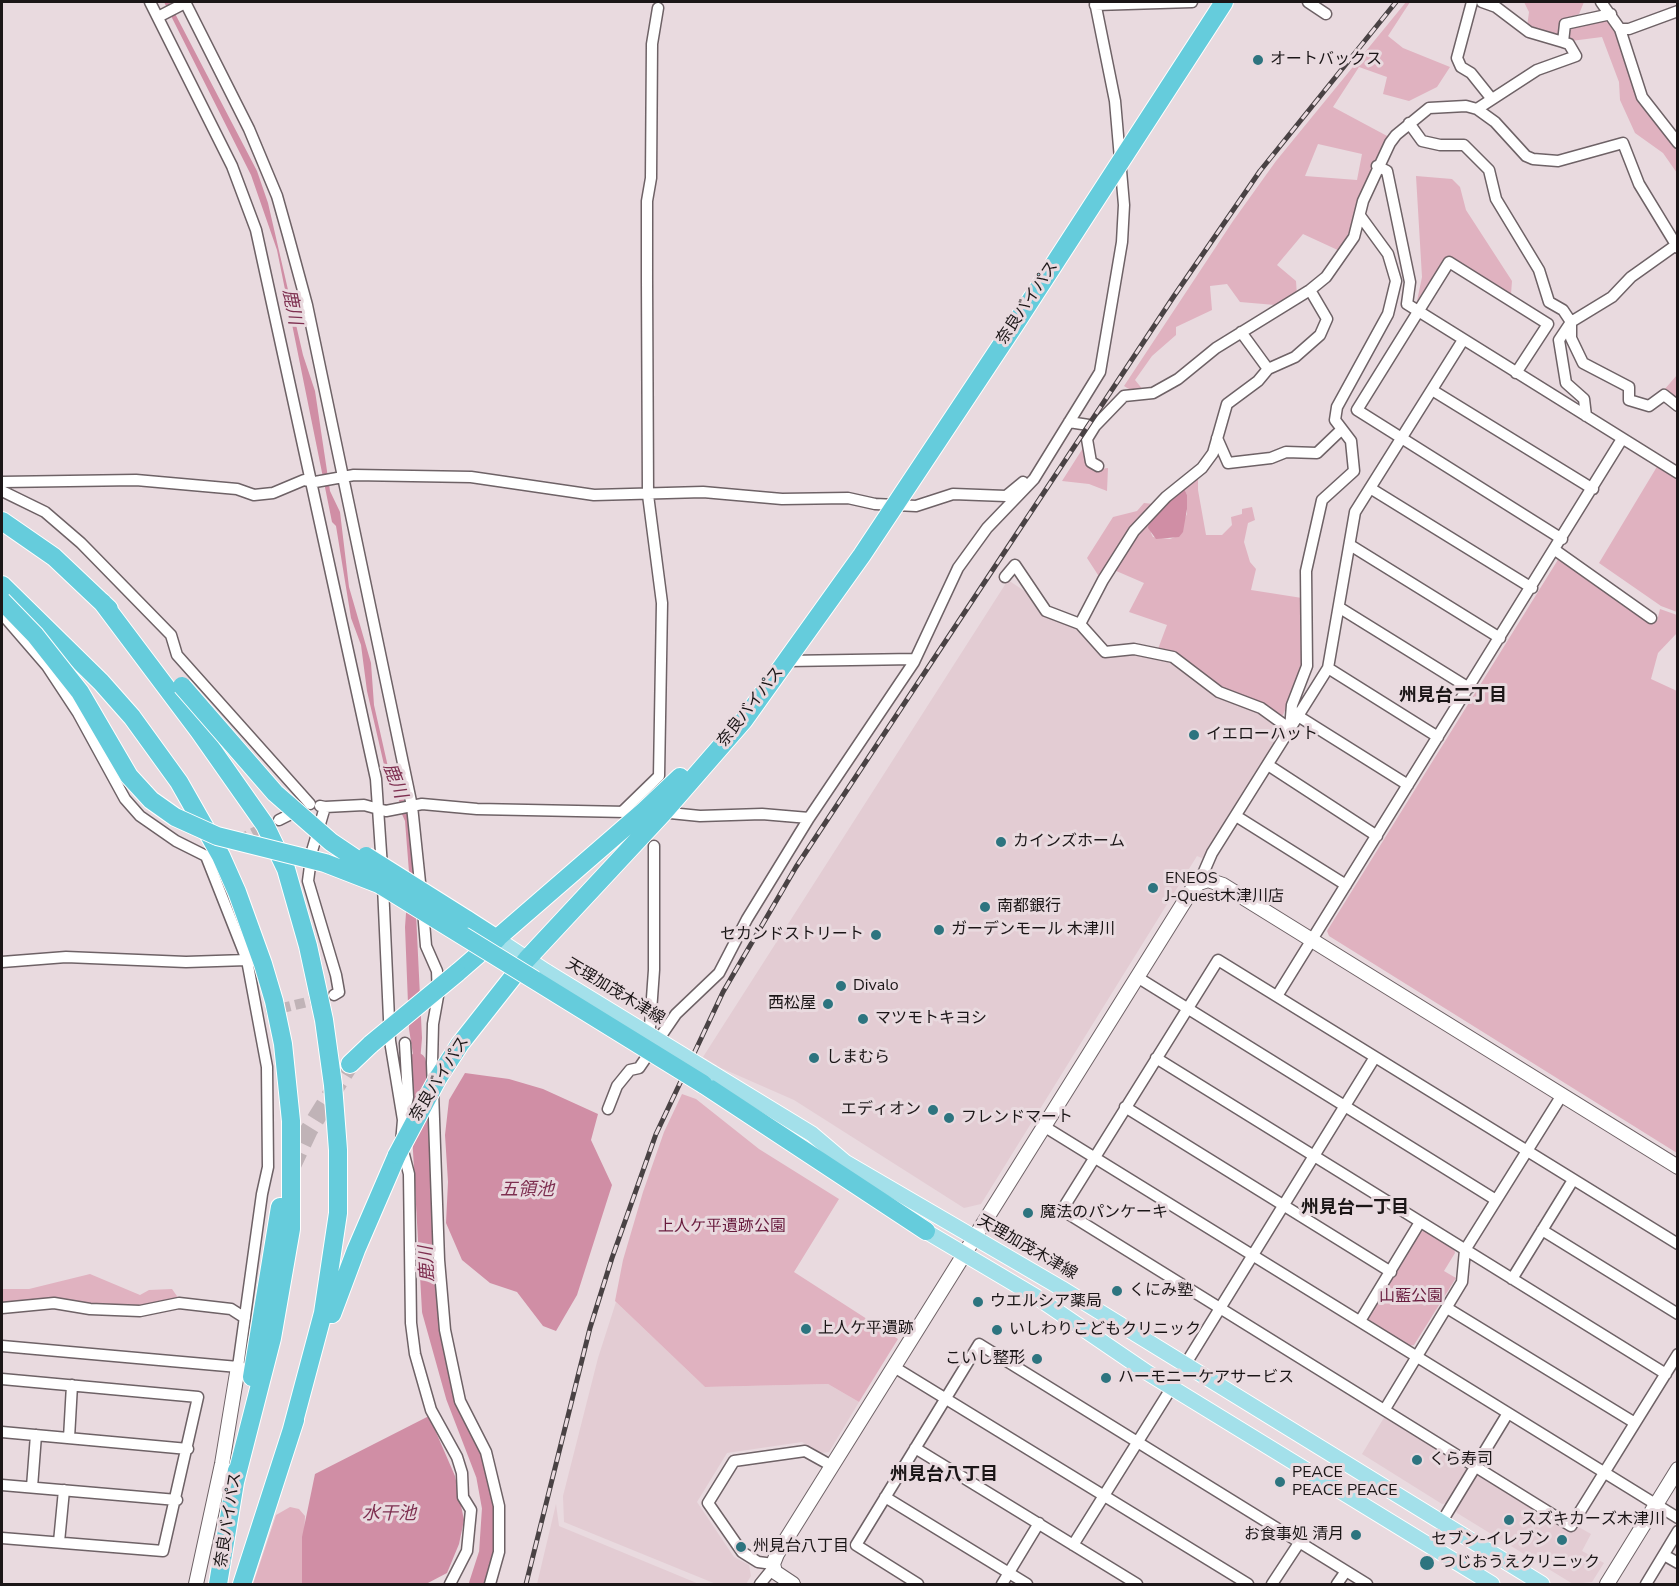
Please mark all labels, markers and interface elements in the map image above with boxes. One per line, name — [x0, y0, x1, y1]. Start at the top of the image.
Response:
place label: オートバックス — [1270, 50, 1382, 70]
marker: オートバックス — [1251, 53, 1265, 67]
street label: 奈良バイパス — [993, 258, 1063, 348]
water label: 鹿川 — [277, 287, 305, 327]
street label: 奈良バイパス — [714, 663, 788, 751]
district label: 州見台二丁目 — [1399, 686, 1507, 708]
place label: イエローハット — [1206, 725, 1318, 745]
marker: イエローハット — [1187, 728, 1201, 742]
water label: 鹿川 — [377, 760, 411, 802]
place label: カインズホーム — [1013, 832, 1125, 852]
marker: カインズホーム — [994, 835, 1008, 849]
place label: ENEOS J-Quest木津川店 — [1165, 869, 1284, 907]
marker: ENEOS J-Quest木津川店 — [1146, 881, 1160, 895]
place label: 南都銀行 — [997, 897, 1061, 917]
marker: 南都銀行 — [978, 900, 992, 914]
place label: ガーデンモール 木津川 — [951, 920, 1115, 940]
marker: ガーデンモール 木津川 — [932, 923, 946, 937]
place label: セカンドストリート — [720, 925, 864, 945]
marker: セカンドストリート — [869, 928, 883, 942]
street label: 天理加茂木津線 — [562, 955, 668, 1029]
place label: Divalo — [853, 976, 899, 996]
marker: Divalo — [834, 979, 848, 993]
place label: 西松屋 — [768, 994, 816, 1014]
marker: 西松屋 — [821, 997, 835, 1011]
place label: マツモトキヨシ — [875, 1009, 987, 1029]
marker: マツモトキヨシ — [856, 1012, 870, 1026]
street label: 奈良バイパス — [406, 1033, 474, 1125]
place label: しまむら — [826, 1048, 890, 1068]
marker: しまむら — [807, 1051, 821, 1065]
place label: エディオン — [841, 1100, 921, 1120]
marker: エディオン — [926, 1103, 940, 1117]
place label: フレンドマート — [961, 1108, 1073, 1128]
marker: フレンドマート — [942, 1111, 956, 1125]
water label: 五領池 — [500, 1180, 554, 1202]
district label: 州見台一丁目 — [1301, 1198, 1409, 1220]
place label: 魔法のパンケーキ — [1040, 1203, 1168, 1223]
marker: 魔法のパンケーキ — [1021, 1206, 1035, 1220]
street label: 天理加茂木津線 — [974, 1212, 1080, 1284]
park label: 上人ケ平遺跡公園 — [658, 1217, 786, 1237]
water label: 鹿川 — [416, 1245, 440, 1283]
place label: くにみ塾 — [1129, 1281, 1193, 1301]
marker: くにみ塾 — [1110, 1284, 1124, 1298]
park label: 山藍公園 — [1379, 1287, 1443, 1307]
place label: ウエルシア薬局 — [990, 1292, 1102, 1312]
marker: ウエルシア薬局 — [971, 1295, 985, 1309]
place label: 上人ケ平遺跡 — [818, 1319, 914, 1339]
place label: いしわりこどもクリニック — [1009, 1320, 1201, 1340]
marker: 上人ケ平遺跡 — [799, 1322, 813, 1336]
marker: いしわりこどもクリニック — [990, 1323, 1004, 1337]
place label: こいし整形 — [945, 1349, 1025, 1369]
marker: こいし整形 — [1030, 1352, 1044, 1366]
place label: ハーモニーケアサービス — [1118, 1368, 1294, 1388]
marker: ハーモニーケアサービス — [1099, 1371, 1113, 1385]
place label: くら寿司 — [1429, 1450, 1493, 1470]
marker: くら寿司 — [1410, 1453, 1424, 1467]
place label: PEACE PEACE PEACE — [1292, 1463, 1398, 1501]
district label: 州見台八丁目 — [890, 1465, 998, 1487]
street label: 奈良バイパス — [212, 1471, 246, 1569]
marker: PEACE PEACE PEACE — [1273, 1475, 1287, 1489]
water label: 水干池 — [362, 1504, 416, 1526]
place label: スズキカーズ木津川 — [1521, 1510, 1665, 1530]
marker: スズキカーズ木津川 — [1502, 1513, 1516, 1527]
place label: お食事処 清月 — [1244, 1525, 1344, 1545]
marker: お食事処 清月 — [1349, 1528, 1363, 1542]
place label: セブン-イレブン — [1431, 1530, 1550, 1550]
marker: セブン-イレブン — [1555, 1533, 1569, 1547]
place label: 州見台八丁目 — [753, 1537, 849, 1557]
marker: 州見台八丁目 — [734, 1540, 748, 1554]
place label: つじおうえクリニック — [1440, 1553, 1600, 1573]
marker: つじおうえクリニック — [1418, 1554, 1436, 1572]

